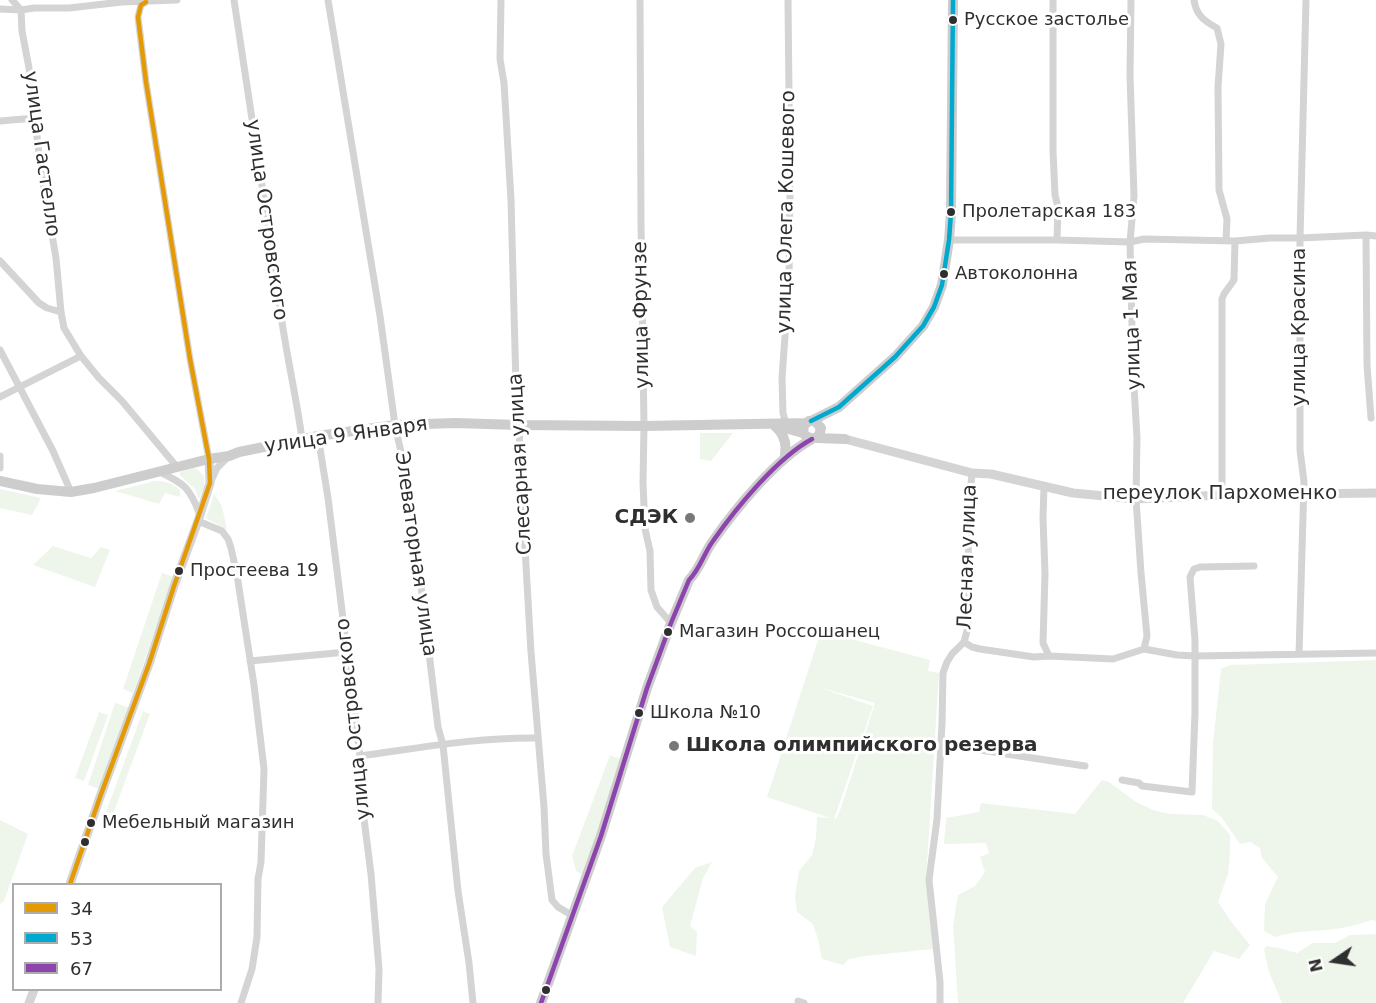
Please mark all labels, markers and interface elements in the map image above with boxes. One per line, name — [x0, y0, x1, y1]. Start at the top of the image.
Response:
place label: Русское застолье — [964, 9, 1129, 31]
marker: Русское застолье — [947, 14, 959, 26]
street label: улица Гастелло — [17, 70, 65, 238]
street label: улица Олега Кошевого — [773, 90, 801, 334]
street label: улица Островского — [240, 118, 292, 322]
place label: Пролетарская 183 — [962, 201, 1136, 223]
marker: Пролетарская 183 — [945, 206, 957, 218]
street label: улица Фрунзе — [629, 241, 655, 389]
street label: улица Красина — [1288, 248, 1312, 406]
street label: улица 1 Мая — [1119, 259, 1147, 391]
place label: Автоколонна — [955, 263, 1078, 285]
marker: Автоколонна — [938, 268, 950, 280]
street label: Слесарная улица — [504, 372, 538, 556]
street label: улица 9 Января — [263, 413, 429, 459]
street label: Элеваторная улица — [389, 450, 441, 658]
street label: переулок Пархоменко — [1103, 482, 1337, 506]
street label: Лесная улица — [953, 484, 983, 630]
place label: СДЭК — [614, 506, 678, 530]
marker: СДЭК — [683, 511, 697, 525]
place label: Простеева 19 — [190, 560, 319, 582]
marker: Простеева 19 — [173, 565, 185, 577]
street label: улица Островского — [331, 617, 377, 821]
place label: Магазин Россошанец — [679, 621, 880, 643]
marker: Магазин Россошанец — [662, 626, 674, 638]
place label: Школа №10 — [650, 702, 761, 724]
marker: Школа №10 — [633, 707, 645, 719]
place label: Школа олимпийского резерва — [686, 734, 1038, 758]
marker: Школа олимпийского резерва — [667, 739, 681, 753]
place label: Мебельный магазин — [102, 812, 294, 834]
marker: Мебельный магазин — [85, 817, 97, 829]
unlabelled marker — [79, 836, 91, 848]
legend — [12, 883, 222, 991]
text: 34 — [70, 898, 93, 919]
text: 53 — [70, 928, 93, 949]
north arrow — [1304, 931, 1364, 991]
text: N — [1305, 957, 1327, 974]
text: 67 — [70, 958, 93, 979]
unlabelled marker — [540, 984, 552, 996]

